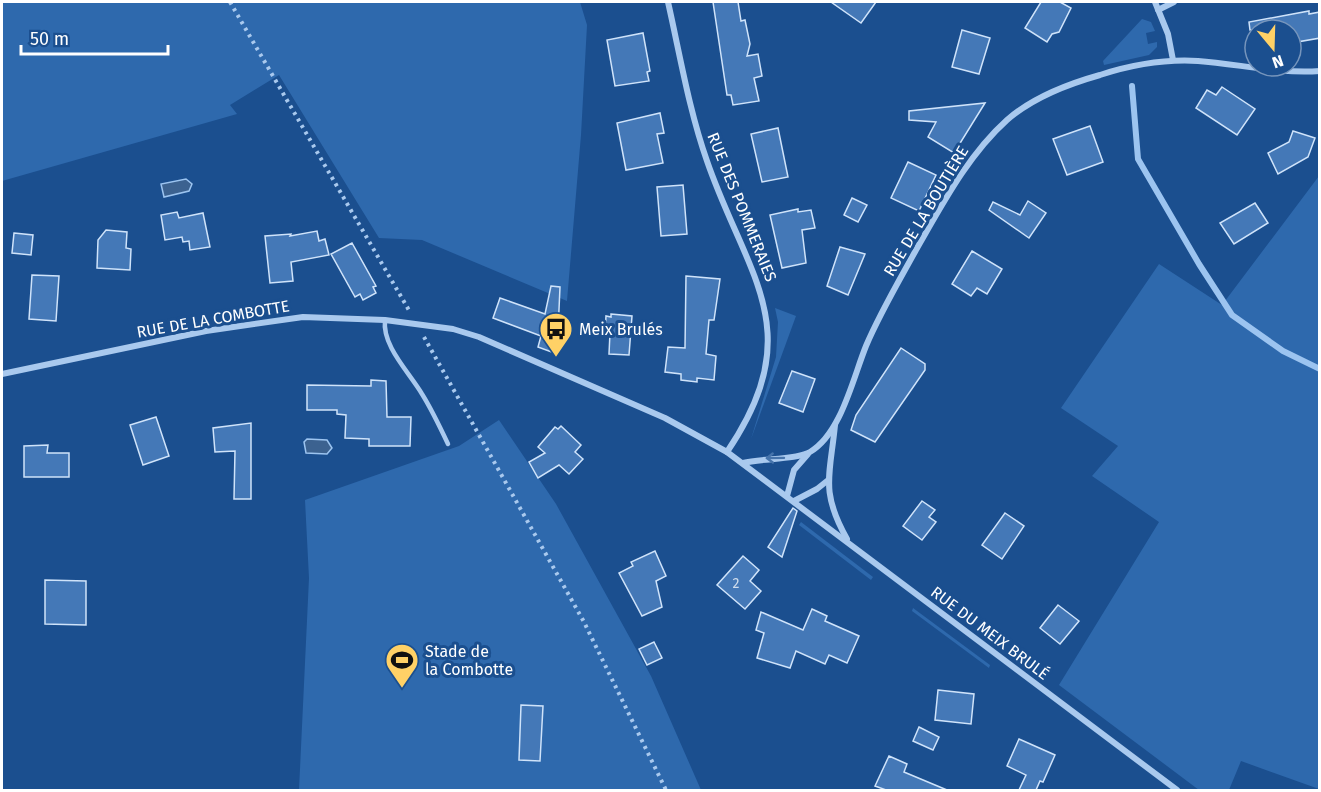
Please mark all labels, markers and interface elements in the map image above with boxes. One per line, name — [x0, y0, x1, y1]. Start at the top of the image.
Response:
scale bar — [21, 18, 168, 56]
north arrow — [1243, 18, 1303, 78]
text: 50 m — [30, 28, 69, 50]
text: N — [1270, 51, 1286, 72]
street label: RUE DES POMMERAIES — [703, 130, 781, 285]
street label: RUE DE LA BOUTIÈRE — [879, 142, 972, 280]
street label: RUE DE LA COMBOTTE — [135, 296, 291, 342]
bus stop icon: Meix Brulés — [538, 311, 574, 358]
place label: Meix Brulés — [579, 320, 663, 339]
one-way arrow — [765, 452, 785, 463]
house number: 2 — [733, 575, 740, 592]
street label: RUE DU MEIX BRULÉ — [927, 582, 1053, 684]
sports icon: Stade de la Combotte — [384, 642, 420, 689]
place label: Stade de la Combotte — [425, 642, 513, 679]

